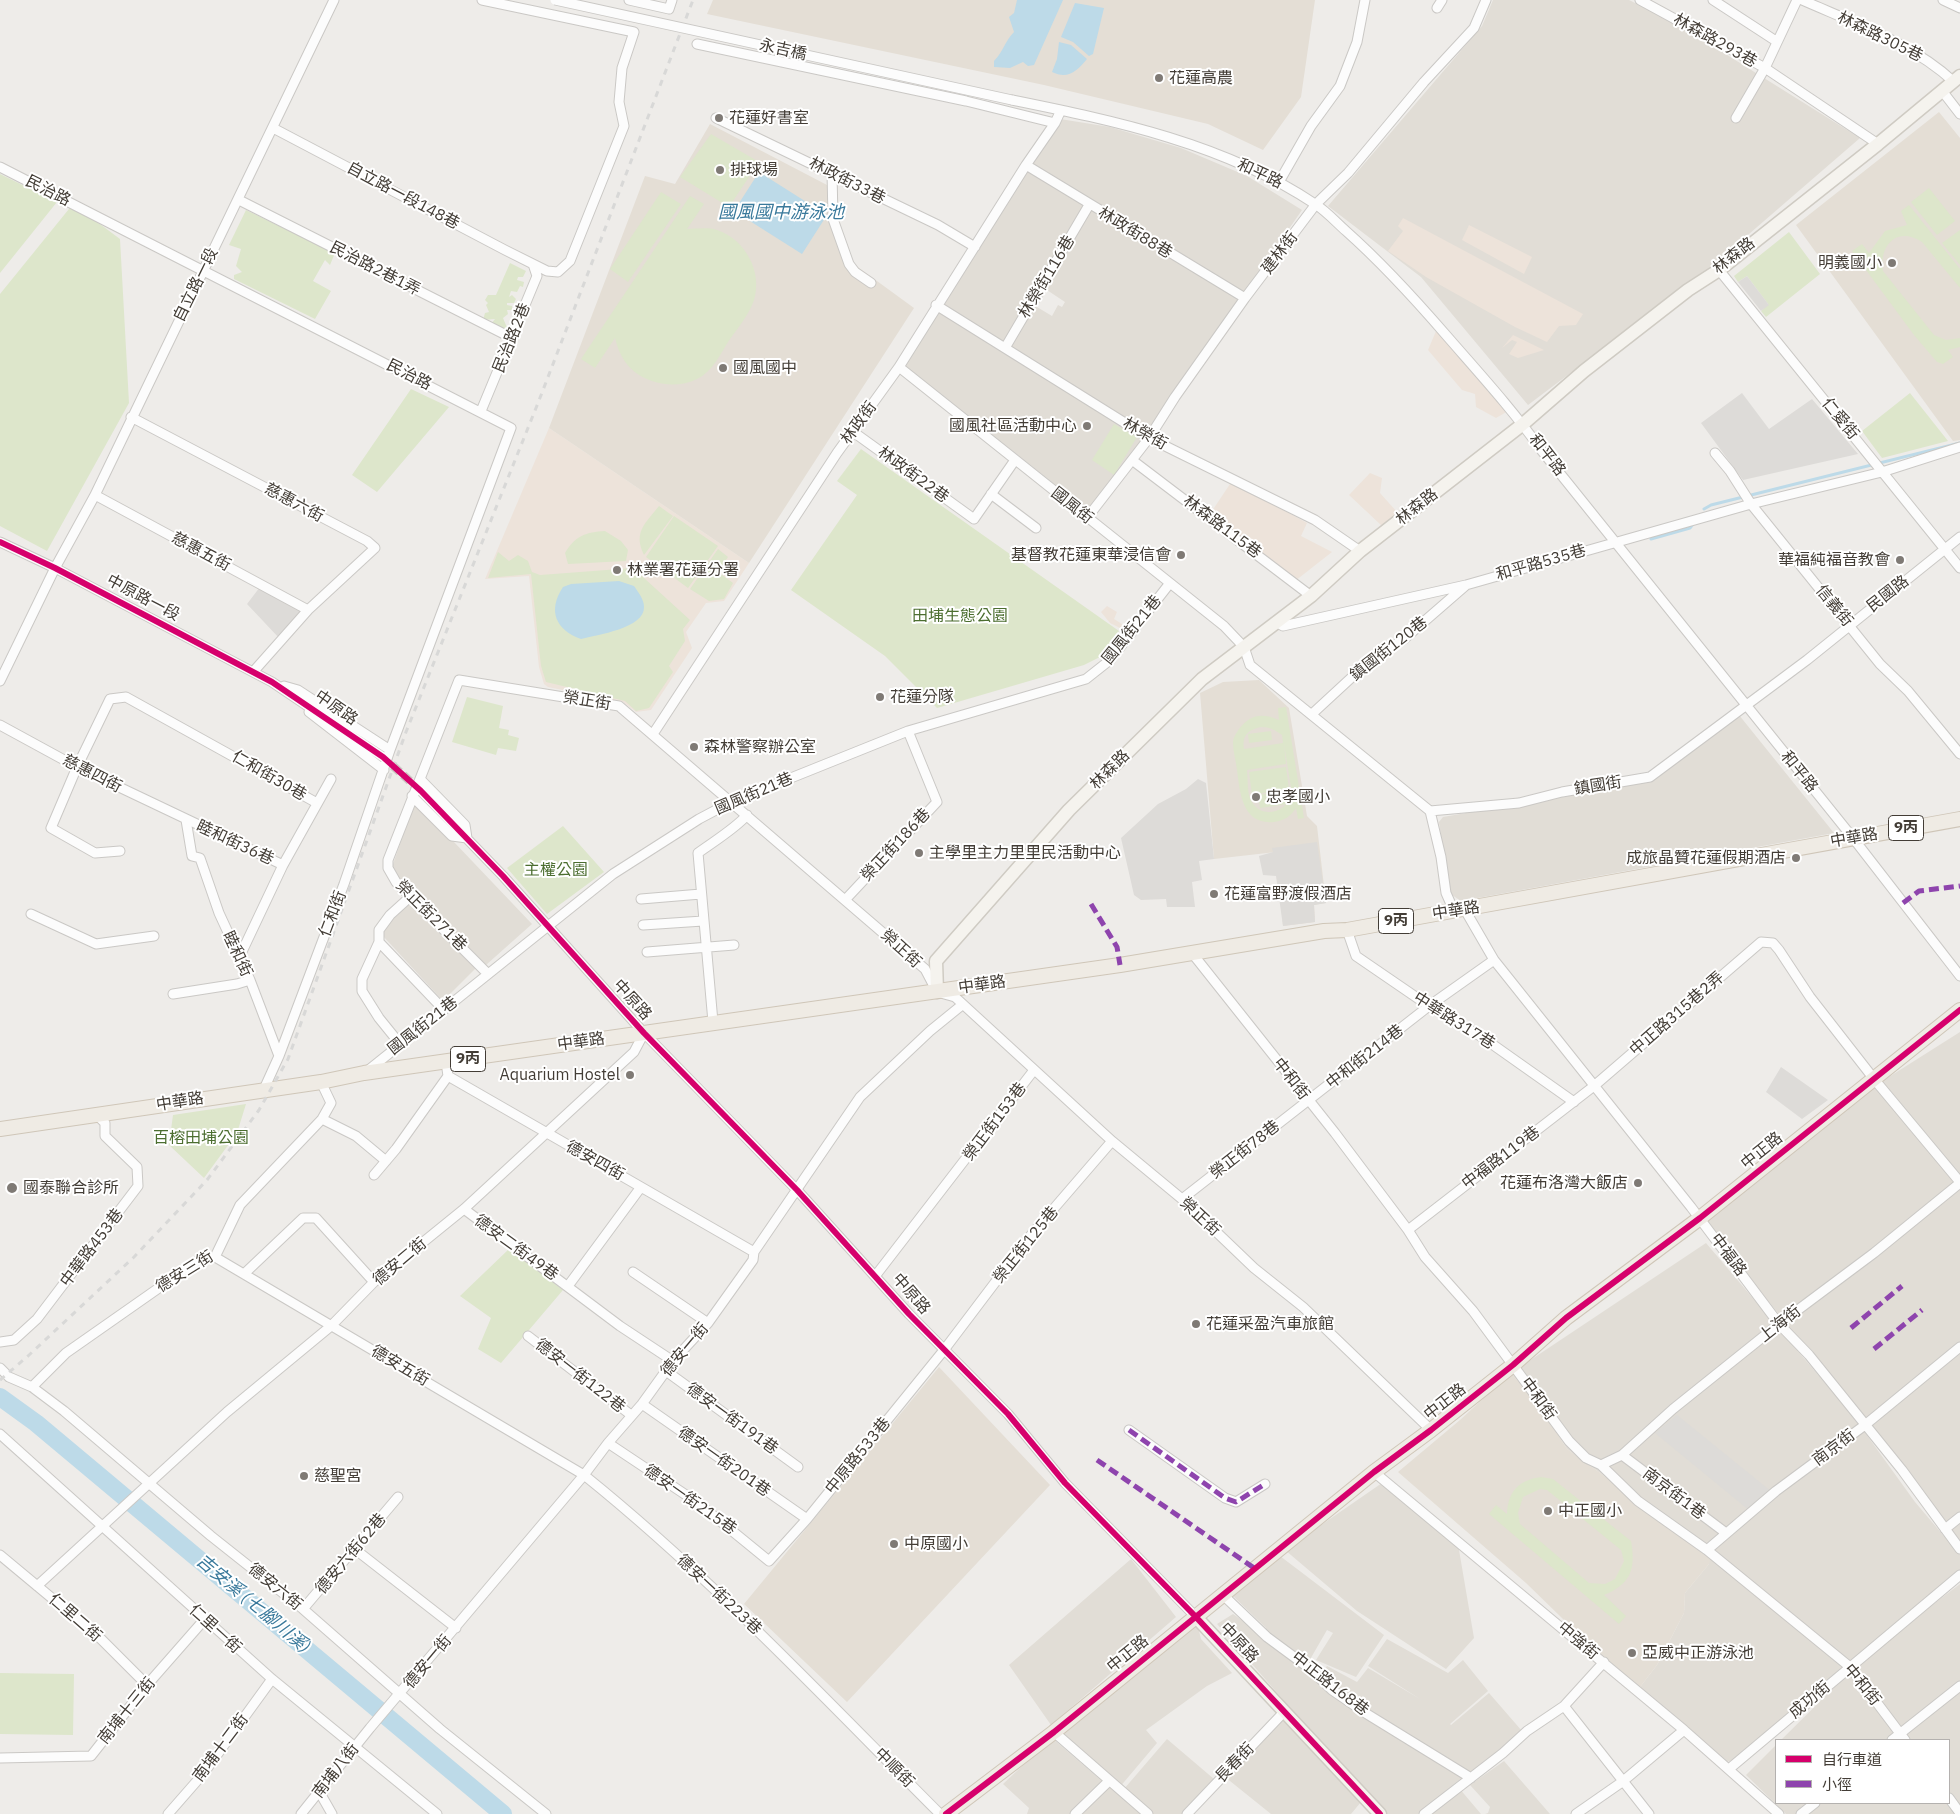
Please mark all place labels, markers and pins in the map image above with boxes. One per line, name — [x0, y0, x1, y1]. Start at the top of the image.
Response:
place label: 花蓮高農 — [1169, 68, 1233, 88]
marker: 花蓮高農 — [1153, 72, 1165, 84]
place label: 花蓮好書室 — [729, 108, 809, 128]
marker: 花蓮好書室 — [713, 112, 725, 124]
place label: 排球場 — [730, 160, 778, 180]
marker: 排球場 — [714, 164, 726, 176]
place label: 明義國小 — [1818, 253, 1882, 273]
marker: 明義國小 — [1886, 257, 1898, 269]
place label: 國風國中 — [733, 358, 797, 378]
marker: 國風國中 — [717, 362, 729, 374]
place label: 國風社區活動中心 — [949, 416, 1077, 436]
marker: 國風社區活動中心 — [1081, 420, 1093, 432]
place label: 基督教花蓮東華浸信會 — [1011, 545, 1171, 565]
marker: 基督教花蓮東華浸信會 — [1175, 549, 1187, 561]
place label: 華福純福音教會 — [1778, 550, 1890, 570]
marker: 華福純福音教會 — [1894, 554, 1906, 566]
place label: 林業署花蓮分署 — [627, 560, 739, 580]
marker: 林業署花蓮分署 — [611, 564, 623, 576]
place label: 花蓮分隊 — [890, 687, 954, 707]
marker: 花蓮分隊 — [874, 691, 886, 703]
place label: 森林警察辦公室 — [704, 737, 816, 757]
marker: 森林警察辦公室 — [688, 741, 700, 753]
place label: 忠孝國小 — [1266, 787, 1330, 807]
marker: 忠孝國小 — [1250, 791, 1262, 803]
place label: 主學里主力里里民活動中心 — [929, 843, 1121, 863]
marker: 主學里主力里里民活動中心 — [913, 847, 925, 859]
place label: 成旅晶贊花蓮假期酒店 — [1626, 848, 1786, 868]
marker: 成旅晶贊花蓮假期酒店 — [1790, 852, 1802, 864]
place label: 花蓮富野渡假酒店 — [1224, 884, 1352, 904]
marker: 花蓮富野渡假酒店 — [1208, 888, 1220, 900]
place label: Aquarium Hostel — [499, 1065, 620, 1085]
marker: Aquarium Hostel — [624, 1069, 636, 1081]
place label: 花蓮布洛灣大飯店 — [1500, 1173, 1628, 1193]
marker: 花蓮布洛灣大飯店 — [1632, 1177, 1644, 1189]
place label: 國泰聯合診所 — [23, 1178, 119, 1198]
marker: 國泰聯合診所 — [5, 1181, 19, 1195]
place label: 花蓮采盈汽車旅館 — [1206, 1314, 1334, 1334]
marker: 花蓮采盈汽車旅館 — [1190, 1318, 1202, 1330]
place label: 慈聖宮 — [314, 1466, 362, 1486]
marker: 慈聖宮 — [298, 1470, 310, 1482]
place label: 中正國小 — [1558, 1501, 1622, 1521]
marker: 中正國小 — [1542, 1505, 1554, 1517]
place label: 中原國小 — [904, 1534, 968, 1554]
marker: 中原國小 — [888, 1538, 900, 1550]
place label: 亞威中正游泳池 — [1642, 1643, 1754, 1663]
marker: 亞威中正游泳池 — [1626, 1647, 1638, 1659]

